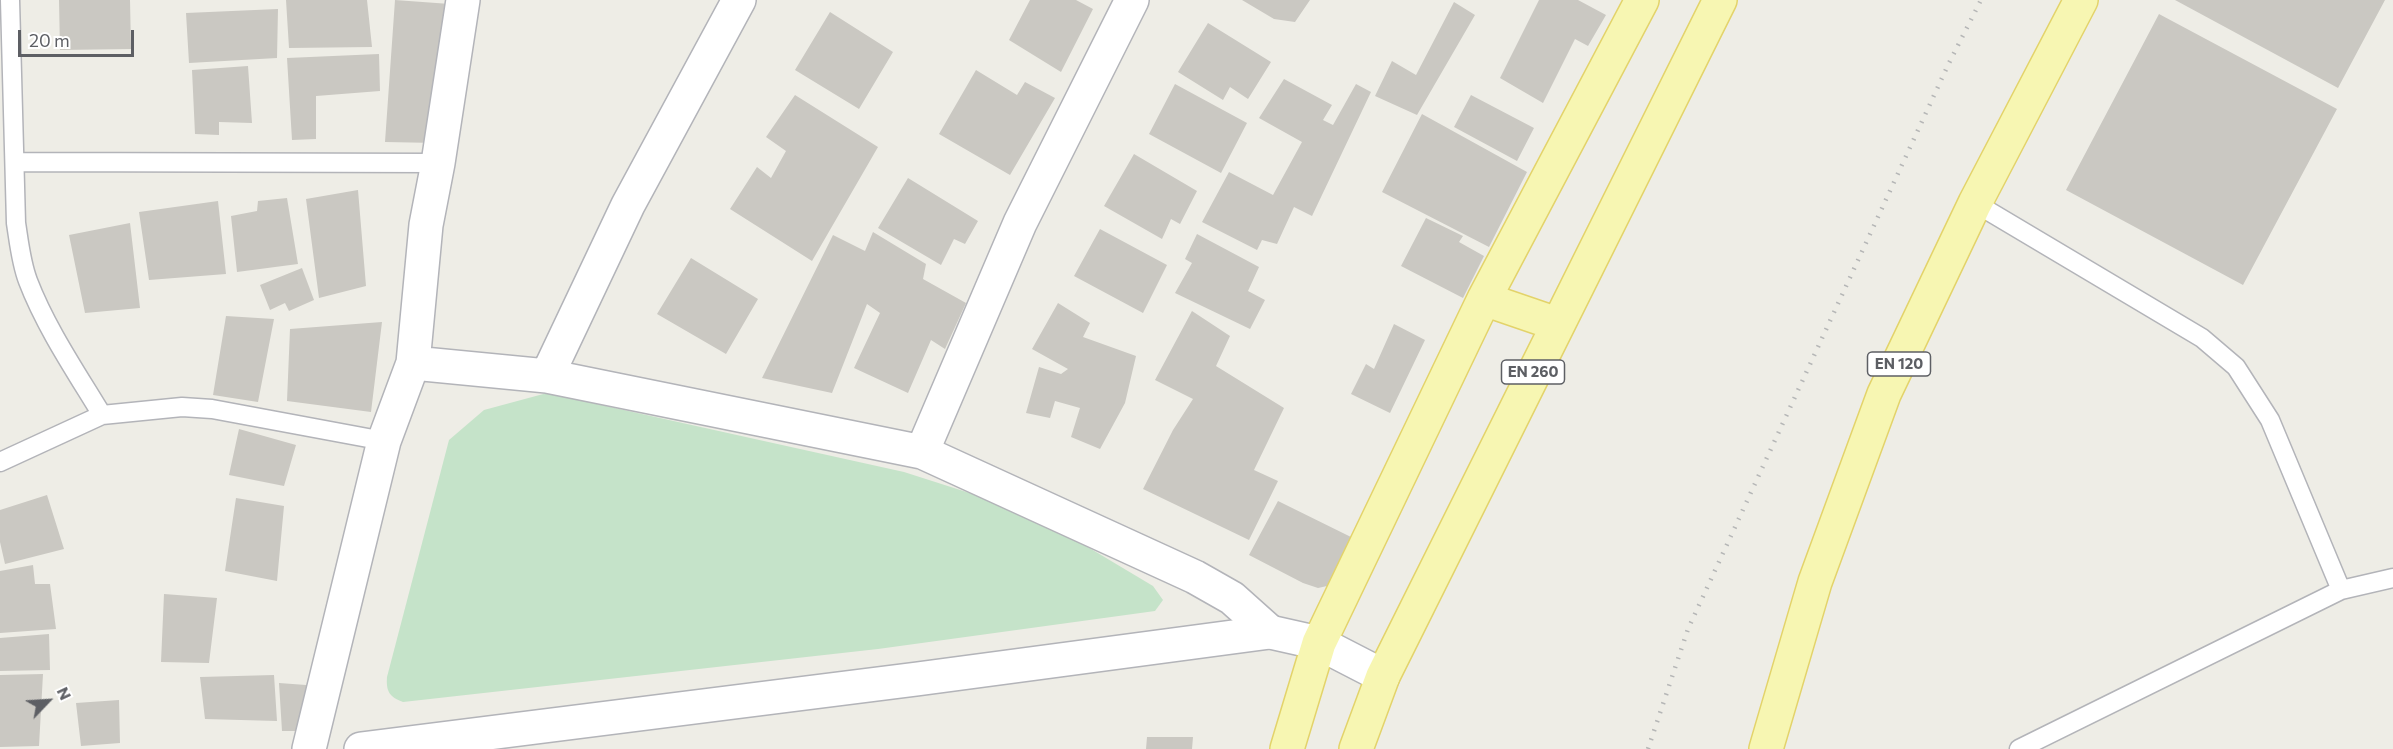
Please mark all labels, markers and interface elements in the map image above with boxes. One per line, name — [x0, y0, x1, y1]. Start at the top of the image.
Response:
scale bar — [21, 18, 136, 56]
text: 20 m — [29, 29, 70, 51]
road number: EN 120 — [1868, 352, 1930, 376]
road number: EN 260 — [1502, 360, 1564, 384]
north arrow — [18, 671, 78, 731]
text: N — [54, 684, 76, 703]

